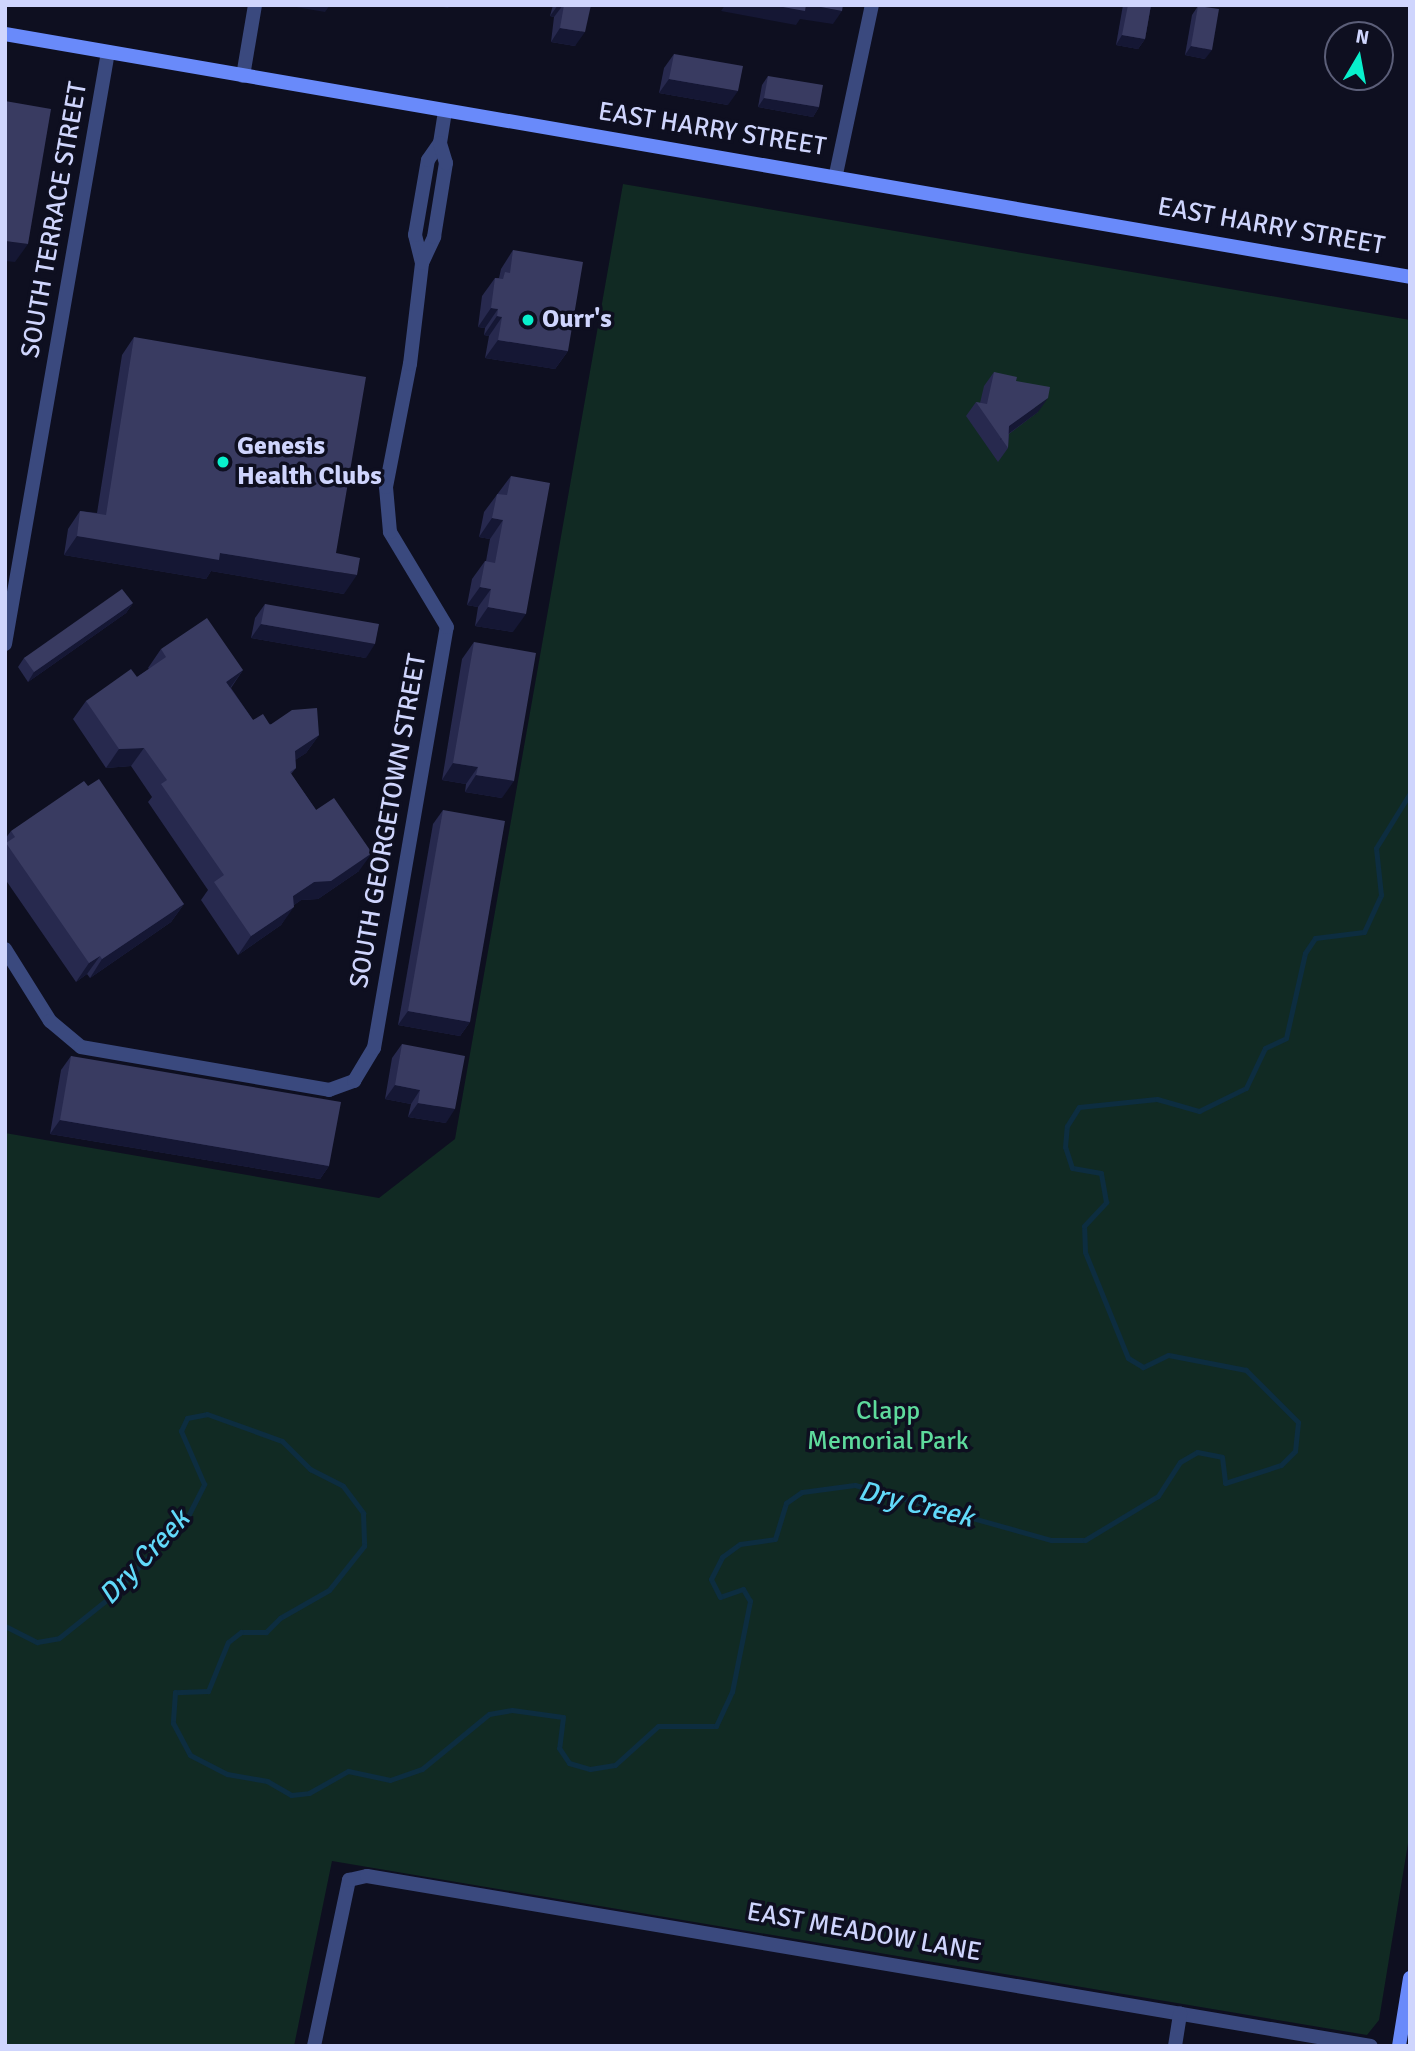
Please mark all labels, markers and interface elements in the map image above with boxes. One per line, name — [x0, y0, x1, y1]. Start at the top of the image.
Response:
north arrow — [1324, 21, 1394, 91]
text: N — [1354, 24, 1371, 50]
street label: SOUTH TERRACE STREET — [15, 80, 95, 360]
street label: EAST HARRY STREET — [596, 97, 828, 163]
street label: EAST HARRY STREET — [1155, 192, 1387, 262]
place label: Ourr's — [542, 304, 612, 336]
marker: Ourr's — [520, 312, 536, 328]
place label: Genesis Health Clubs — [237, 431, 382, 492]
marker: Genesis Health Clubs — [215, 454, 231, 470]
street label: SOUTH GEORGETOWN STREET — [344, 651, 434, 991]
park label: Clapp Memorial Park — [807, 1396, 969, 1458]
water label: Dry Creek — [855, 1474, 977, 1534]
water label: Dry Creek — [92, 1503, 196, 1611]
street label: EAST MEADOW LANE — [744, 1897, 984, 1969]

